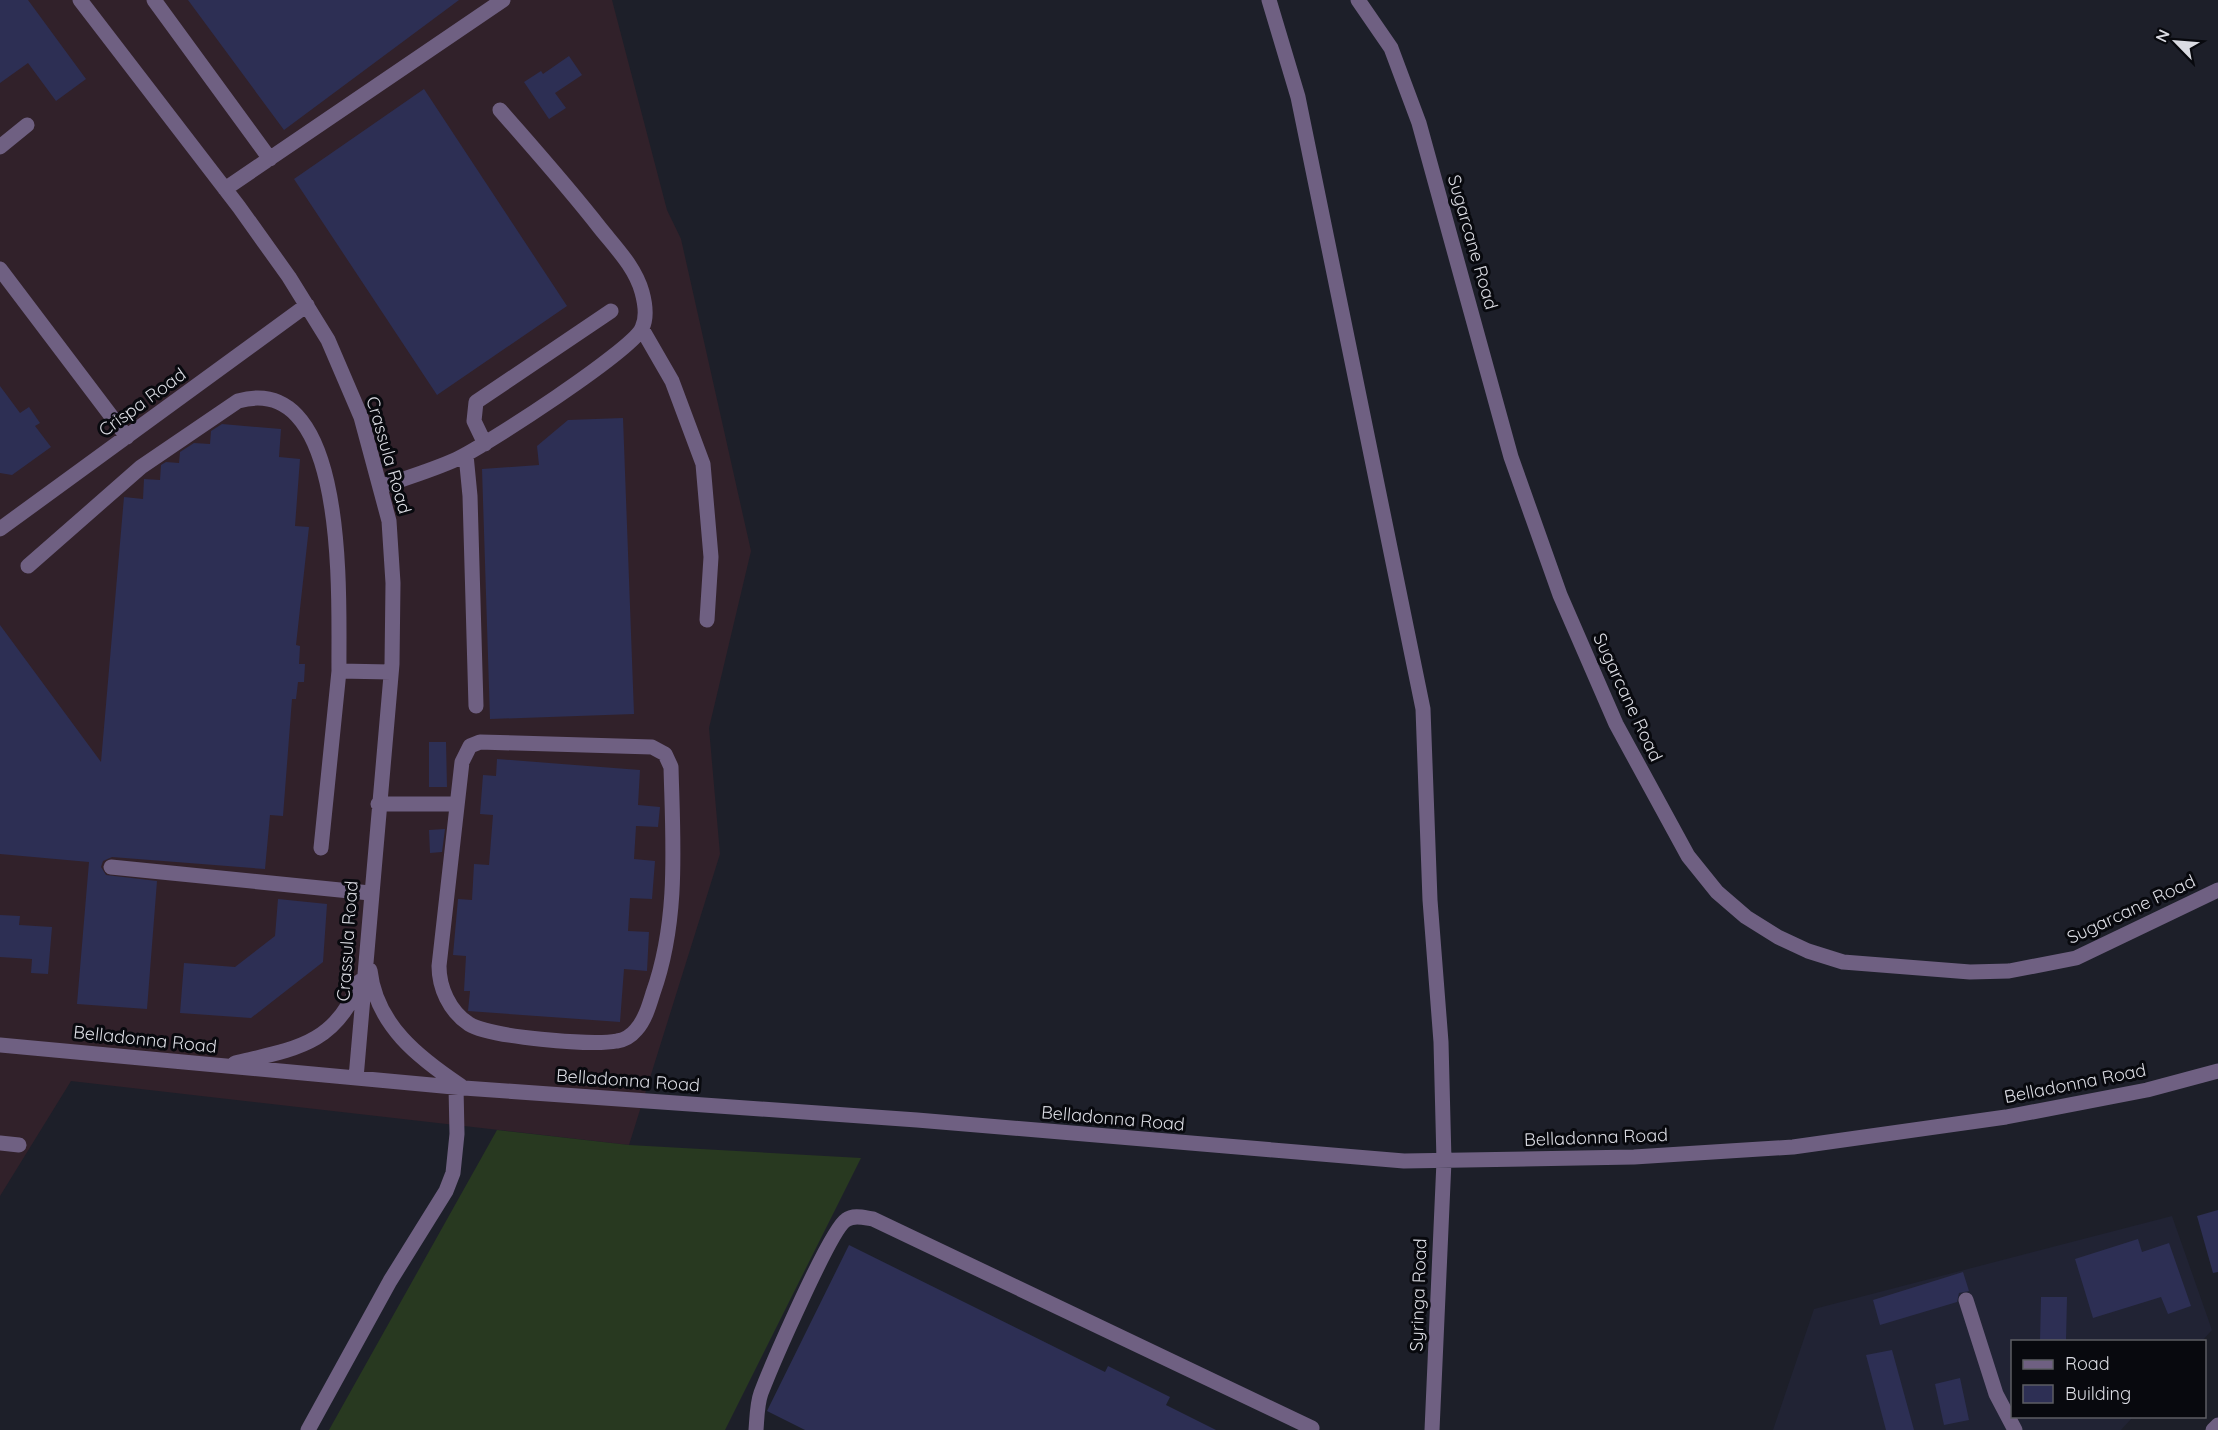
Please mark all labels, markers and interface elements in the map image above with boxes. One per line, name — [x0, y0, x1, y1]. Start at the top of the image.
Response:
north arrow — [2146, 12, 2206, 72]
text: N — [2151, 26, 2174, 45]
street label: Sugarcane Road — [1443, 172, 1503, 312]
street label: Crispa Road — [94, 363, 190, 441]
street label: Crassula Road — [361, 394, 417, 516]
street label: Sugarcane Road — [1588, 629, 1668, 765]
street label: Sugarcane Road — [2063, 869, 2199, 949]
street label: Crassula Road — [331, 880, 363, 1002]
street label: Belladonna Road — [72, 1020, 218, 1058]
street label: Belladonna Road — [2002, 1058, 2148, 1108]
street label: Belladonna Road — [555, 1064, 701, 1096]
street label: Belladonna Road — [1040, 1100, 1186, 1136]
street label: Belladonna Road — [1524, 1123, 1668, 1151]
street label: Syringa Road — [1405, 1238, 1431, 1352]
legend — [2011, 1340, 2206, 1418]
text: Road — [2065, 1352, 2110, 1375]
text: Building — [2065, 1382, 2131, 1405]

